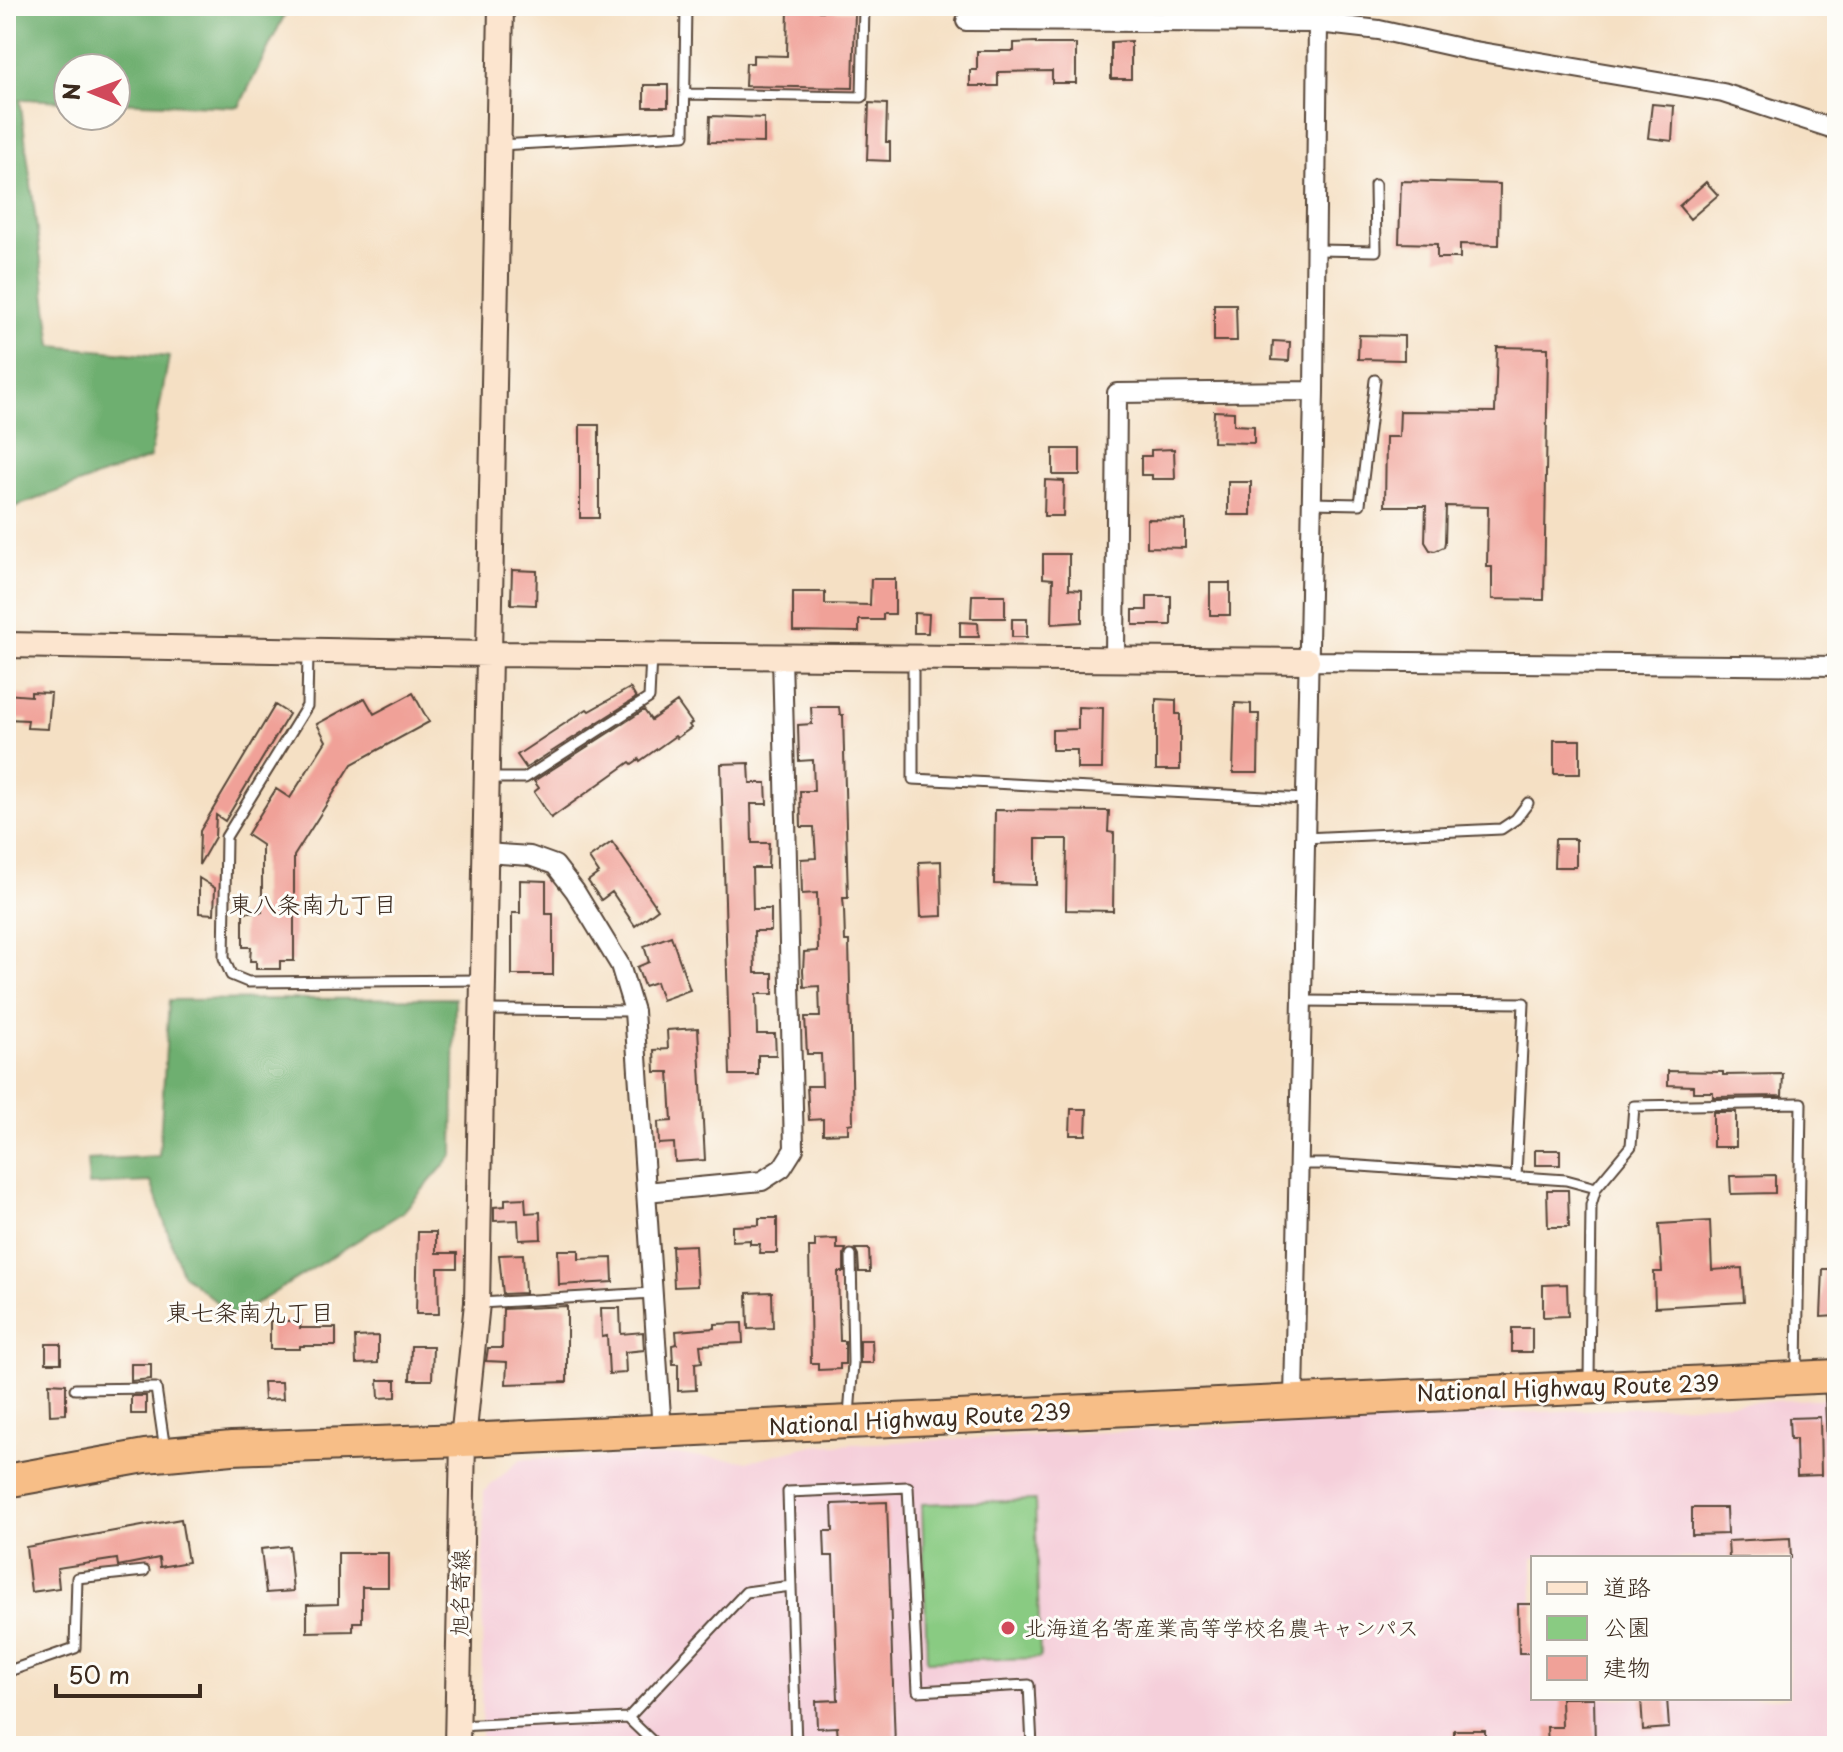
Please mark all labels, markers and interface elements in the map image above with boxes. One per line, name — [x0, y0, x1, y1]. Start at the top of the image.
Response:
north arrow — [52, 52, 132, 132]
text: N — [54, 83, 87, 101]
district label: 東八条南九丁目 — [229, 885, 397, 921]
district label: 東七条南九丁目 — [166, 1293, 334, 1329]
street label: National Highway Route 239 — [1416, 1365, 1720, 1408]
street label: National Highway Route 239 — [768, 1393, 1072, 1442]
street label: 旭名寄線 — [441, 1549, 476, 1637]
legend — [1531, 1556, 1791, 1700]
text: 道路 — [1603, 1568, 1651, 1604]
text: 公園 — [1603, 1608, 1651, 1644]
place label: 北海道名寄産業高等学校名農キャンパス — [1024, 1610, 1419, 1643]
marker: 北海道名寄産業高等学校名農キャンパス — [999, 1619, 1017, 1637]
scale bar — [56, 1648, 200, 1698]
text: 建物 — [1603, 1648, 1651, 1684]
text: 50 m — [68, 1656, 130, 1692]

